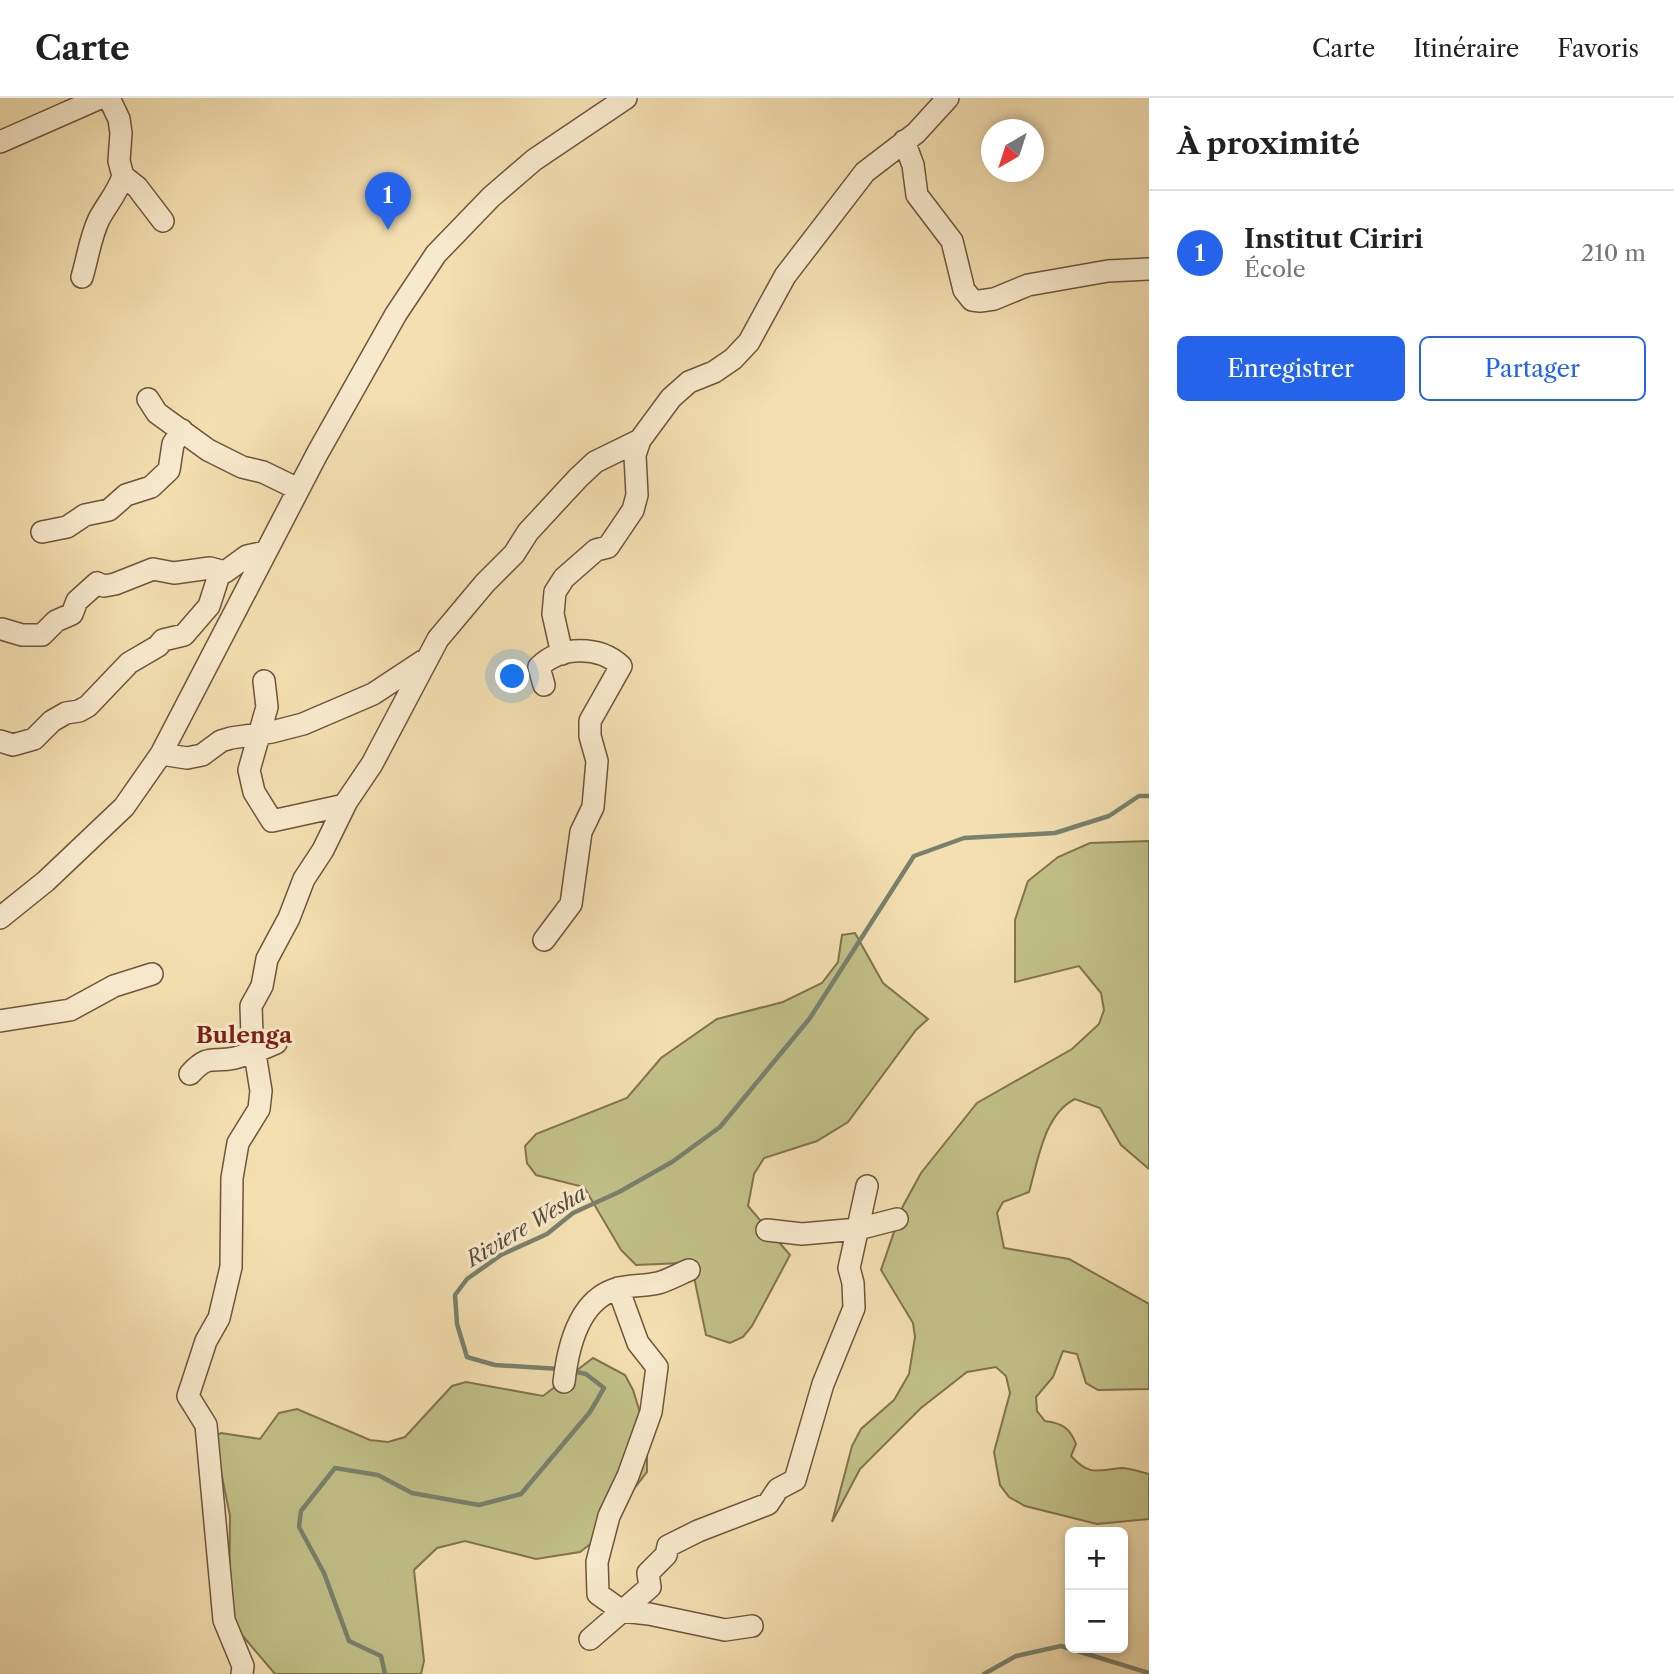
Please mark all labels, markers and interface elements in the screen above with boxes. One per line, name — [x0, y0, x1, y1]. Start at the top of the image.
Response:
text: Carte — [35, 28, 130, 69]
text: Carte — [1312, 34, 1375, 63]
text: Itinéraire — [1413, 34, 1519, 63]
text: Favoris — [1557, 34, 1639, 63]
north arrow — [981, 119, 1044, 182]
text: À proximité — [1177, 125, 1360, 162]
pin: 1 — [365, 172, 411, 230]
text: Institut Ciriri — [1244, 223, 1423, 255]
text: 1 — [1195, 239, 1205, 267]
text: 210 m — [1581, 239, 1646, 267]
text: École — [1244, 255, 1306, 283]
button: Enregistrer — [1177, 336, 1405, 401]
button: Partager — [1419, 336, 1646, 401]
your location — [495, 659, 529, 693]
district label: Bulenga — [196, 1021, 293, 1049]
water label: Riviere Wesha — [460, 1180, 591, 1273]
map controls — [1065, 1527, 1128, 1653]
button: + — [1065, 1527, 1128, 1590]
button: − — [1065, 1590, 1128, 1653]

